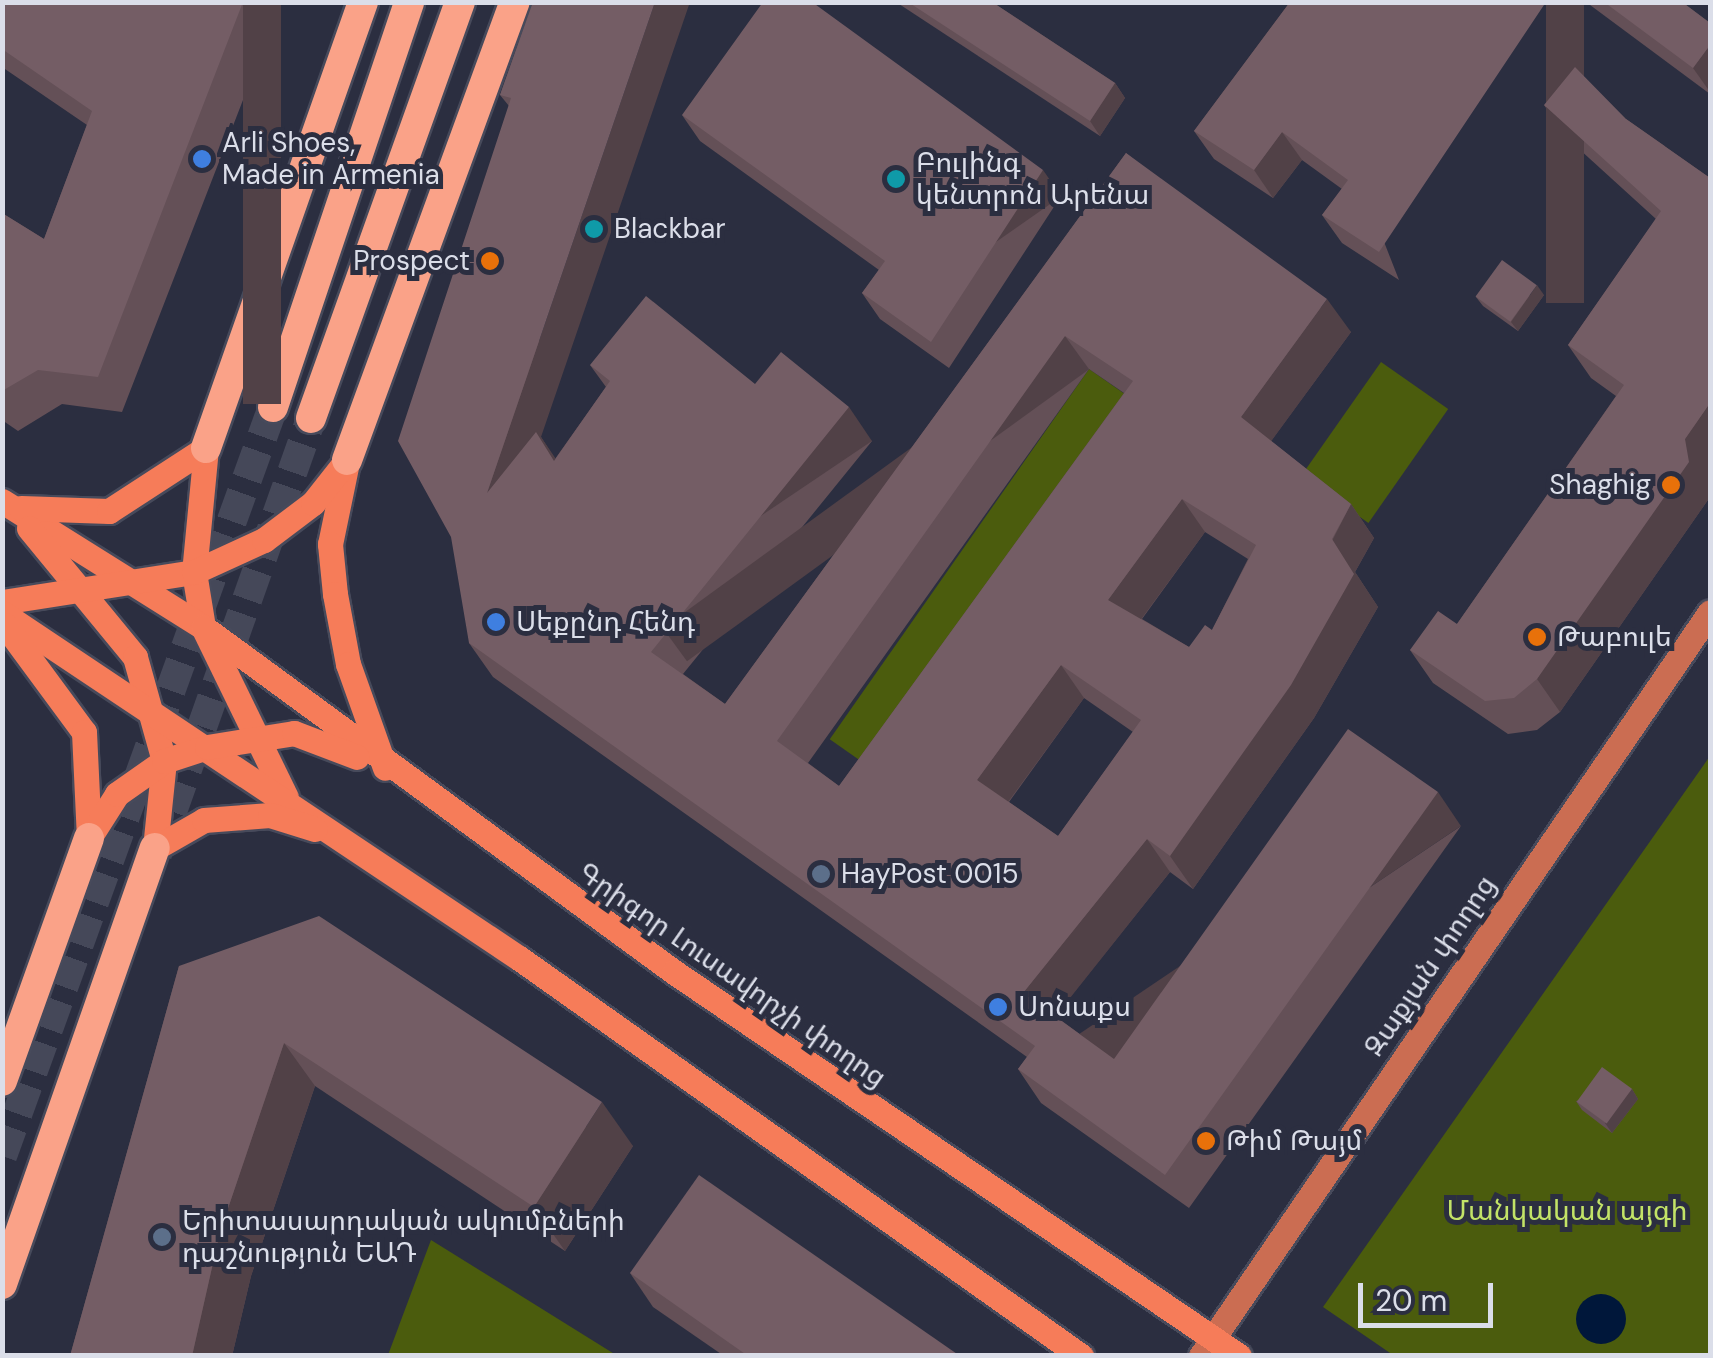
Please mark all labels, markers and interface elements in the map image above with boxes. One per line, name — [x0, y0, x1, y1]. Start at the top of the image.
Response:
place label: Arli Shoes, Made in Armenia — [222, 126, 440, 192]
place label: Բուլինգ կենտրոն Արենա — [916, 146, 1149, 212]
marker: Arli Shoes, Made in Armenia — [191, 148, 213, 170]
marker: Բուլինգ կենտրոն Արենա — [885, 168, 907, 190]
place label: Blackbar — [614, 212, 726, 246]
marker: Blackbar — [583, 218, 605, 240]
place label: Prospect — [353, 244, 470, 278]
marker: Prospect — [479, 250, 501, 272]
place label: Shaghig — [1549, 468, 1651, 502]
marker: Shaghig — [1660, 474, 1682, 496]
place label: Սեքընդ Հենդ — [516, 605, 695, 639]
marker: Սեքընդ Հենդ — [485, 611, 507, 633]
place label: Թաբուլե — [1557, 620, 1672, 654]
marker: Թաբուլե — [1526, 626, 1548, 648]
street label: Գրիգոր Լուսավորչի փողոց — [571, 856, 893, 1094]
place label: HayPost 0015 — [841, 857, 1018, 891]
marker: HayPost 0015 — [810, 863, 832, 885]
street label: Զաքյան փողոց — [1357, 869, 1503, 1063]
place label: Սոնաքս — [1018, 990, 1131, 1024]
marker: Սոնաքս — [987, 996, 1009, 1018]
place label: Թիմ Թայմ — [1226, 1124, 1362, 1158]
marker: Թիմ Թայմ — [1195, 1130, 1217, 1152]
park label: Մանկական այգի — [1446, 1194, 1688, 1228]
place label: Երիտասարդական ակումբների դաշնություն ԵԱԴ — [182, 1204, 625, 1270]
marker: Երիտասարդական ակումբների դաշնություն ԵԱԴ — [151, 1226, 173, 1248]
scale bar — [1363, 1263, 1498, 1325]
text: 20 m — [1375, 1281, 1447, 1320]

